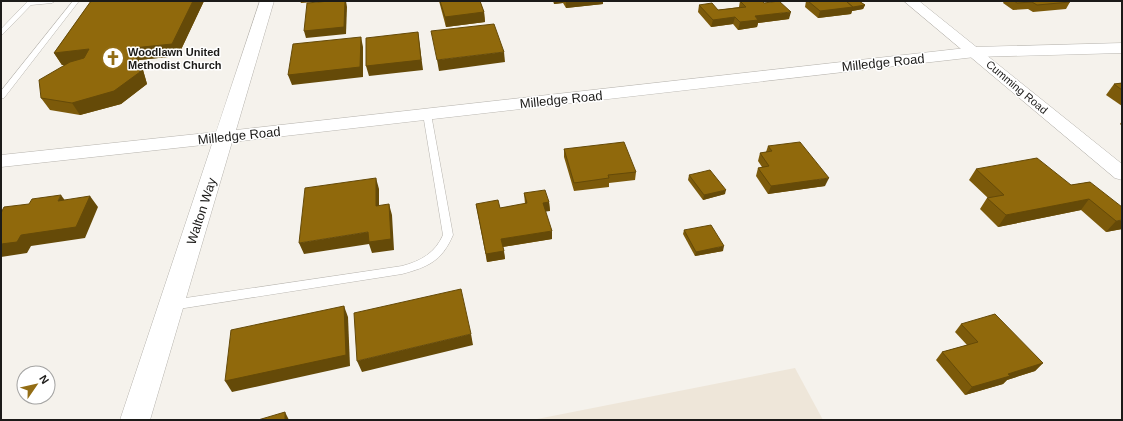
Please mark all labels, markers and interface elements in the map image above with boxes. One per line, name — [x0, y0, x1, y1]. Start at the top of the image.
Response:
church icon: Woodlawn United Methodist Church — [100, 45, 126, 71]
place label: Woodlawn United Methodist Church — [128, 46, 222, 71]
street label: Milledge Road — [841, 51, 925, 74]
street label: Cumming Road — [984, 58, 1050, 116]
street label: Milledge Road — [519, 88, 603, 111]
street label: Milledge Road — [197, 124, 281, 147]
street label: Walton Way — [184, 176, 219, 246]
north arrow — [16, 365, 56, 405]
text: N — [37, 373, 52, 386]

